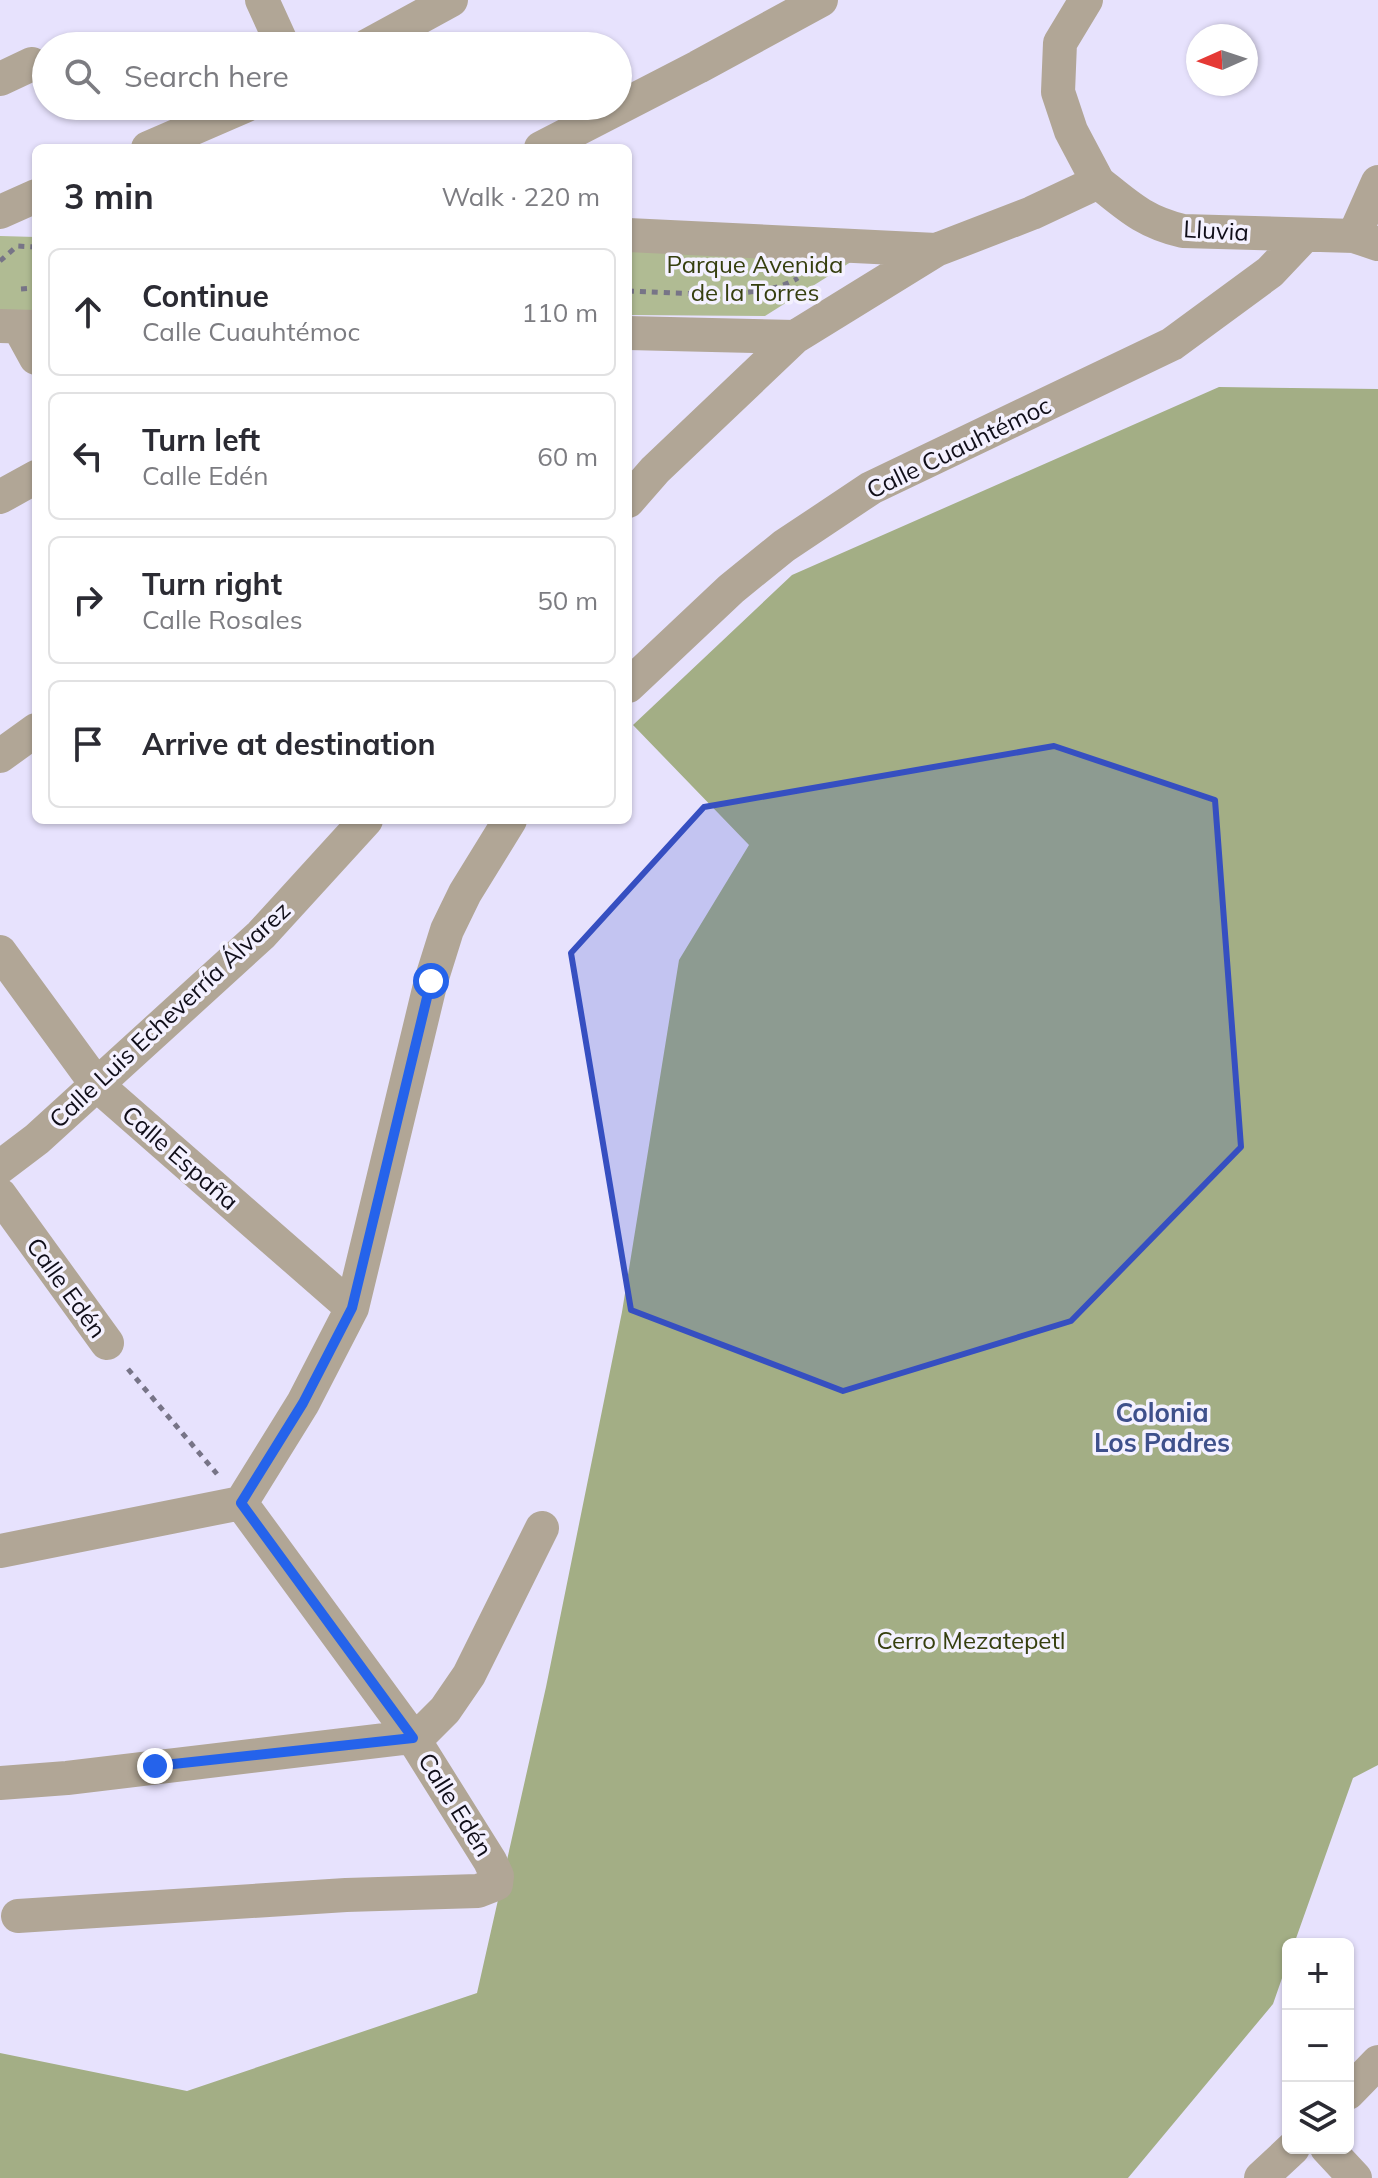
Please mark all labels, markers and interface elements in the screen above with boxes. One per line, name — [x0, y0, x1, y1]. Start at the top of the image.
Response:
north arrow — [1186, 24, 1258, 96]
search box — [32, 32, 632, 120]
icon: search — [60, 54, 104, 98]
text: Search here — [124, 57, 289, 95]
text: 3 min — [64, 175, 154, 218]
text: Walk · 220 m — [441, 180, 600, 213]
street label: Lluvia — [1183, 213, 1250, 247]
park label: Parque Avenida de la Torres — [667, 249, 843, 307]
text: Continue — [142, 277, 269, 315]
icon: ahead — [66, 290, 110, 334]
text: 110 m — [522, 296, 598, 329]
text: Calle Cuauhtémoc — [142, 315, 360, 348]
street label: Calle Cuauhtémoc — [861, 389, 1056, 505]
text: Turn left — [142, 421, 260, 459]
icon: left — [66, 434, 110, 478]
text: 60 m — [537, 440, 598, 473]
text: Calle Edén — [142, 459, 268, 492]
text: Turn right — [142, 565, 282, 603]
icon: right — [66, 578, 110, 622]
text: 50 m — [537, 584, 598, 617]
text: Calle Rosales — [142, 603, 303, 636]
icon: arrive — [66, 722, 110, 766]
text: Arrive at destination — [142, 725, 436, 763]
street label: Calle Luis Echeverría Álvarez — [43, 895, 296, 1134]
route start — [413, 963, 449, 999]
street label: Calle España — [116, 1099, 245, 1216]
street label: Calle Edén — [20, 1231, 113, 1343]
district label: Colonia Los Padres — [1094, 1396, 1230, 1459]
park label: Cerro Mezatepetl — [876, 1625, 1066, 1655]
street label: Calle Edén — [412, 1747, 499, 1862]
route end — [137, 1748, 173, 1784]
map controls — [1282, 1938, 1354, 2154]
button: + — [1282, 1938, 1354, 2010]
button: − — [1282, 2010, 1354, 2082]
button: layers — [1282, 2082, 1354, 2154]

